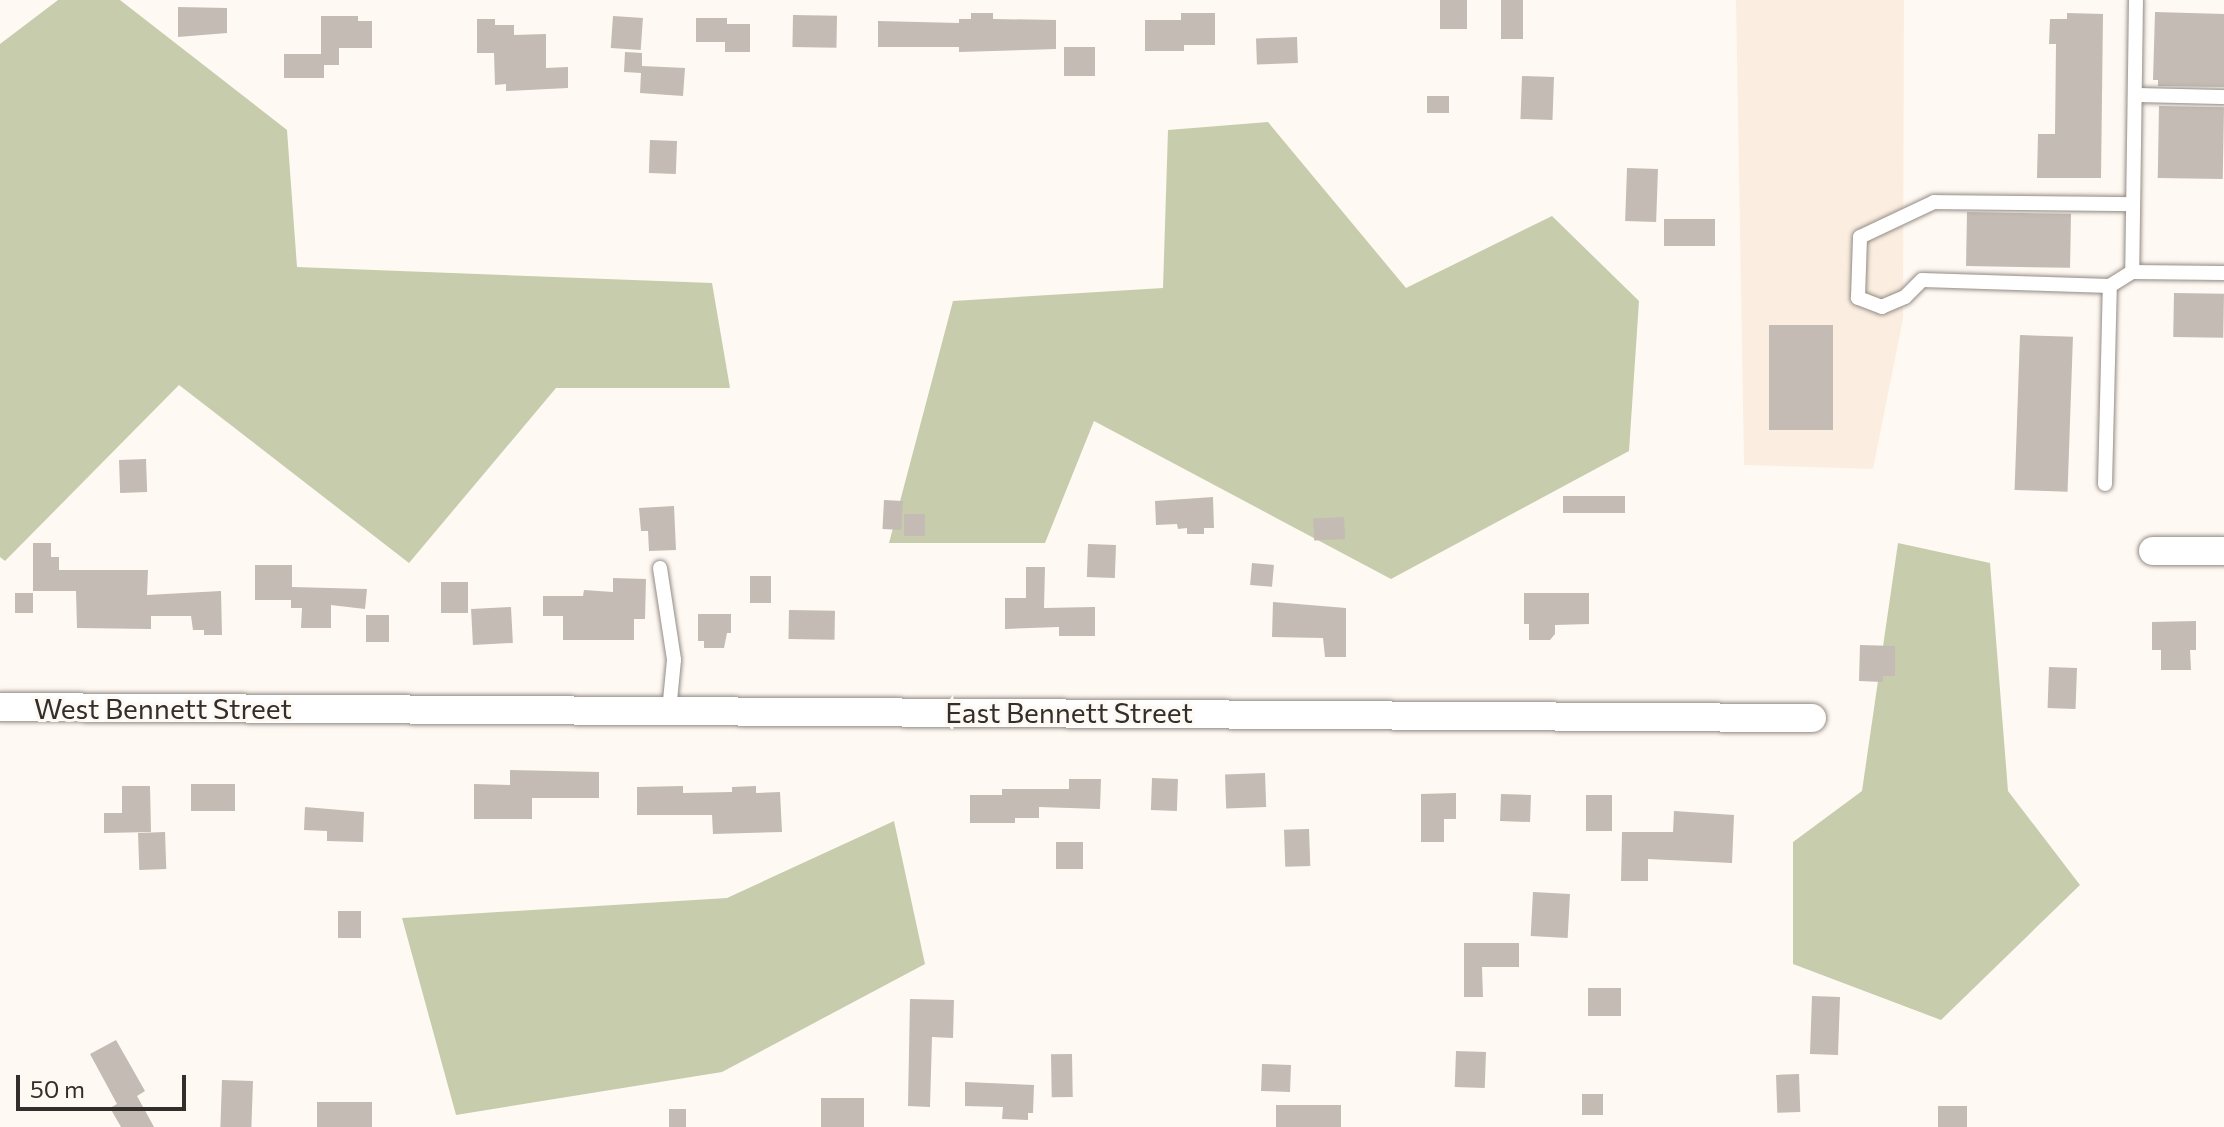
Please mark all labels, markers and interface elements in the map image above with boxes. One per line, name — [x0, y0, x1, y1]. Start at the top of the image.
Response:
street label: West Bennett Street — [34, 691, 292, 725]
street label: East Bennett Street — [945, 695, 1193, 729]
scale bar — [20, 1059, 190, 1109]
text: 50 m — [30, 1074, 85, 1103]

